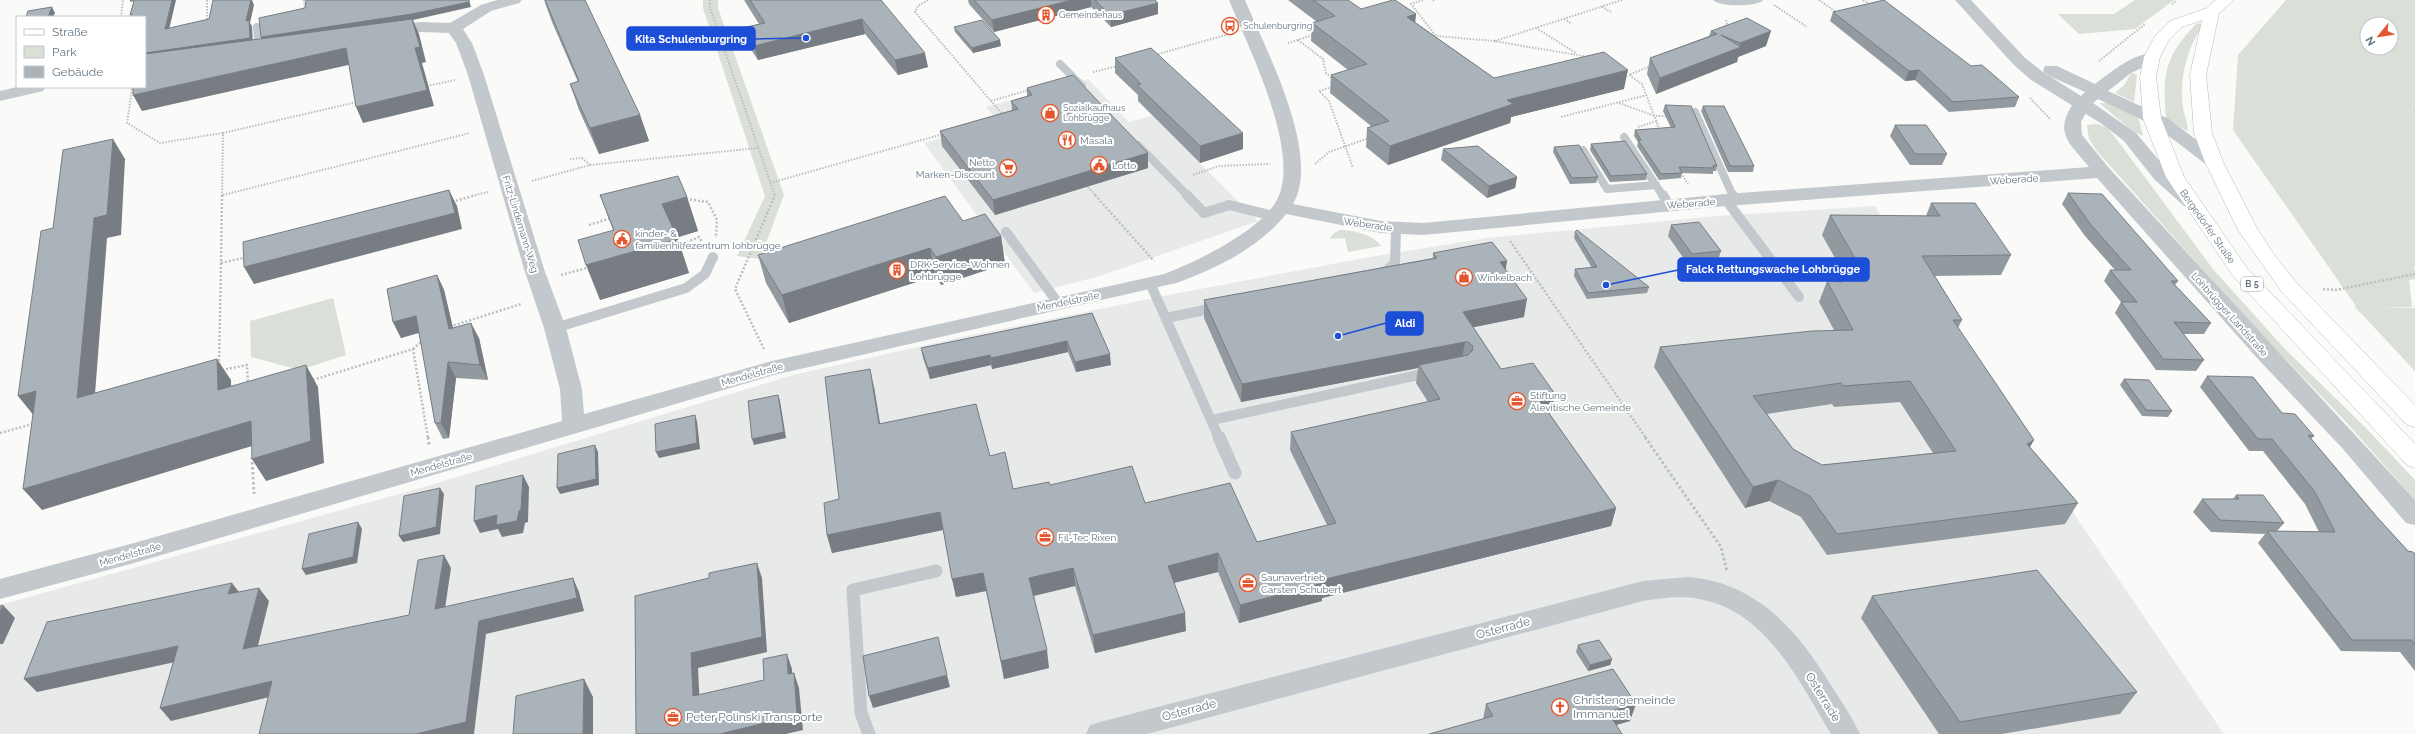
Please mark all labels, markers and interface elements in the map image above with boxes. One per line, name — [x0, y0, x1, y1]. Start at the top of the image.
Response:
building icon: Gemeindehaus — [1036, 5, 1056, 25]
place label: Gemeindehaus — [1059, 10, 1123, 20]
legend — [16, 16, 146, 88]
bus stop icon: Schulenburgring — [1220, 16, 1240, 36]
north arrow — [2359, 16, 2399, 56]
place label: Schulenburgring — [1243, 21, 1312, 31]
text: Straße — [52, 25, 88, 39]
callout: Kita Schulenburgring — [627, 27, 755, 50]
text: Kita Schulenburgring — [635, 33, 747, 46]
text: N — [2363, 34, 2379, 48]
text: Park — [52, 45, 77, 59]
text: Gebäude — [52, 65, 103, 79]
shop icon: Sozialkaufhaus Lohbrügge — [1040, 103, 1060, 123]
place label: Sozialkaufhaus Lohbrügge — [1063, 103, 1126, 123]
restaurant icon: Masala — [1057, 130, 1077, 150]
place label: Masala — [1080, 135, 1113, 146]
public building icon: Lotto — [1089, 155, 1109, 175]
place label: Netto Marken-Discount — [916, 157, 996, 180]
supermarket icon: Netto Marken-Discount — [998, 158, 1018, 178]
place label: Lotto — [1112, 160, 1136, 171]
street label: Weberade — [1989, 172, 2039, 187]
street label: Fritz-Lindemann-Weg — [500, 174, 541, 274]
street label: Bergedorfer Straße — [2178, 187, 2237, 266]
street label: Weberade — [1666, 196, 1716, 211]
street label: Weberade — [1343, 216, 1393, 233]
place label: kinder- & familienhilfezentrum lohbrügge — [635, 228, 781, 251]
public building icon: kinder- & familienhilfezentrum lohbrügge — [612, 229, 632, 249]
callout: Falck Rettungswache Lohbrügge — [1678, 258, 1869, 281]
place label: DRK Service-Wohnen Lohbrügge — [910, 259, 1010, 282]
building icon: DRK Service-Wohnen Lohbrügge — [887, 260, 907, 280]
text: Falck Rettungswache Lohbrügge — [1686, 263, 1860, 276]
shop icon: Winkelbach — [1454, 267, 1474, 287]
street label: Lohbrügger Landstraße — [2189, 270, 2270, 359]
place label: Winkelbach — [1477, 272, 1532, 283]
road number: B 5 — [2241, 277, 2263, 291]
street label: Mendelstraße — [1036, 289, 1101, 313]
callout: Aldi — [1386, 312, 1423, 335]
text: Aldi — [1395, 317, 1416, 330]
street label: Mendelstraße — [720, 360, 784, 389]
place label: Stiftung Alevitische Gemeinde — [1530, 390, 1631, 413]
office icon: Stiftung Alevitische Gemeinde — [1507, 391, 1527, 411]
street label: Mendelstraße — [409, 450, 473, 479]
office icon: Fil-Tec Rixen — [1035, 527, 1055, 547]
place label: Fil-Tec Rixen — [1058, 532, 1116, 543]
street label: Mendelstraße — [98, 540, 162, 569]
place label: Saunavertrieb Carsten Schubert — [1261, 572, 1342, 595]
office icon: Saunavertrieb Carsten Schubert — [1238, 573, 1258, 593]
street label: Osterrade — [1475, 614, 1531, 642]
street label: Osterrade — [1802, 670, 1844, 724]
place label: Christengemeinde Immanuel — [1573, 693, 1675, 721]
street label: Osterrade — [1161, 696, 1217, 724]
church icon: Christengemeinde Immanuel — [1550, 697, 1570, 717]
office icon: Peter Polinski Transporte — [663, 707, 683, 727]
place label: Peter Polinski Transporte — [686, 710, 823, 724]

